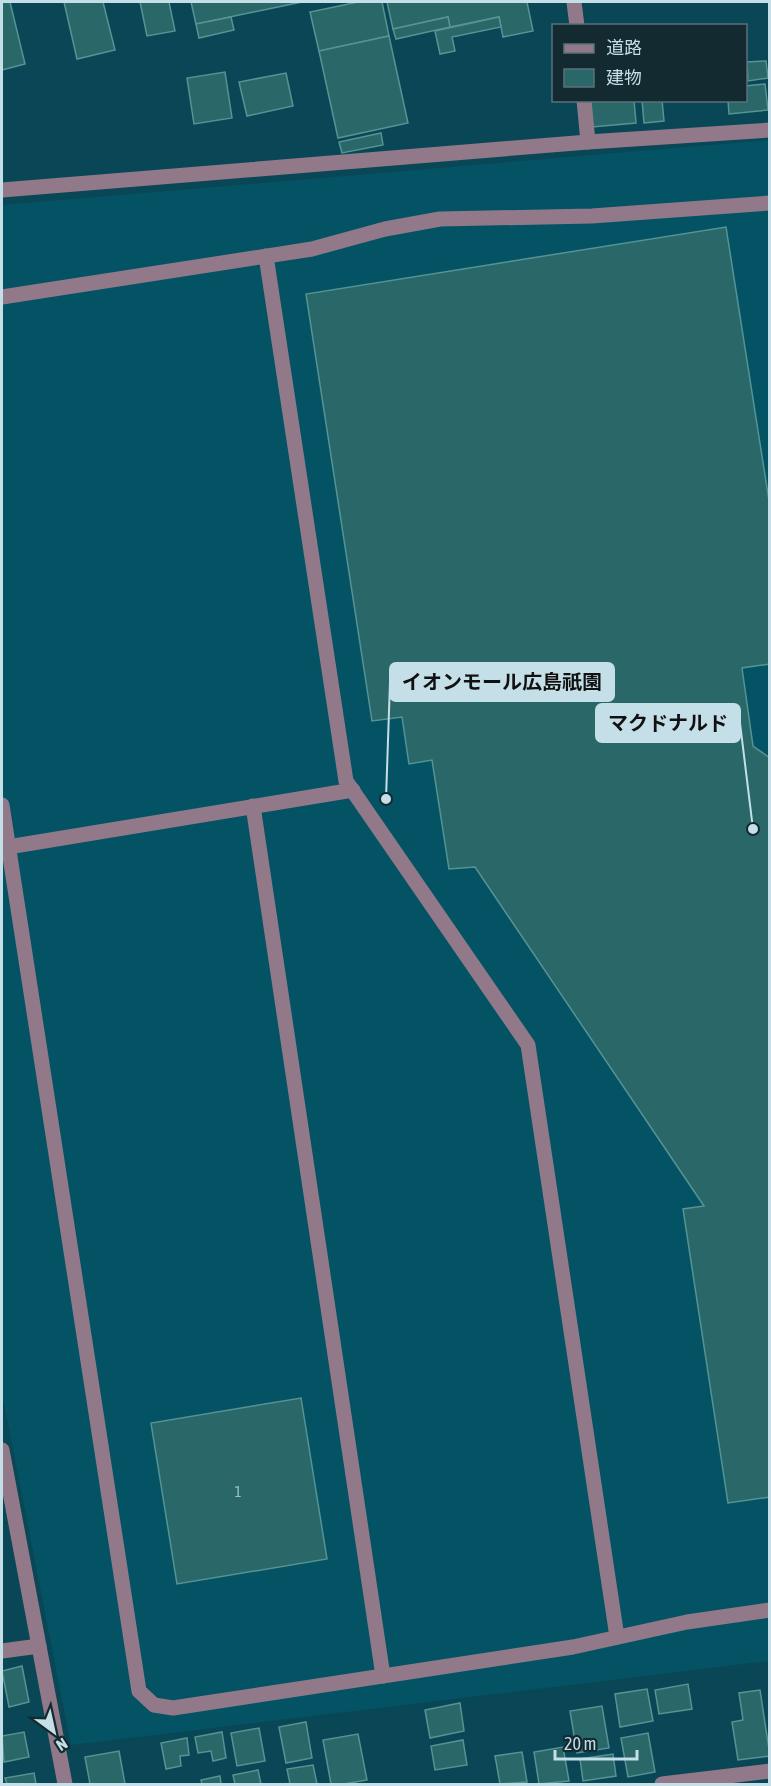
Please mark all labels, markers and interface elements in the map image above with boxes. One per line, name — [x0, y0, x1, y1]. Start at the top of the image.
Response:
legend — [552, 24, 747, 102]
text: 道路 — [606, 37, 642, 58]
text: 建物 — [606, 67, 642, 88]
callout: イオンモール広島祇園 — [390, 663, 614, 701]
text: イオンモール広島祇園 — [402, 670, 602, 693]
callout: マクドナルド — [596, 704, 740, 742]
text: マクドナルド — [608, 711, 728, 734]
house number: 1 — [234, 1483, 242, 1500]
north arrow — [24, 1702, 84, 1762]
scale bar — [555, 1723, 638, 1761]
text: 20 m — [564, 1733, 596, 1754]
text: N — [53, 1734, 71, 1755]

